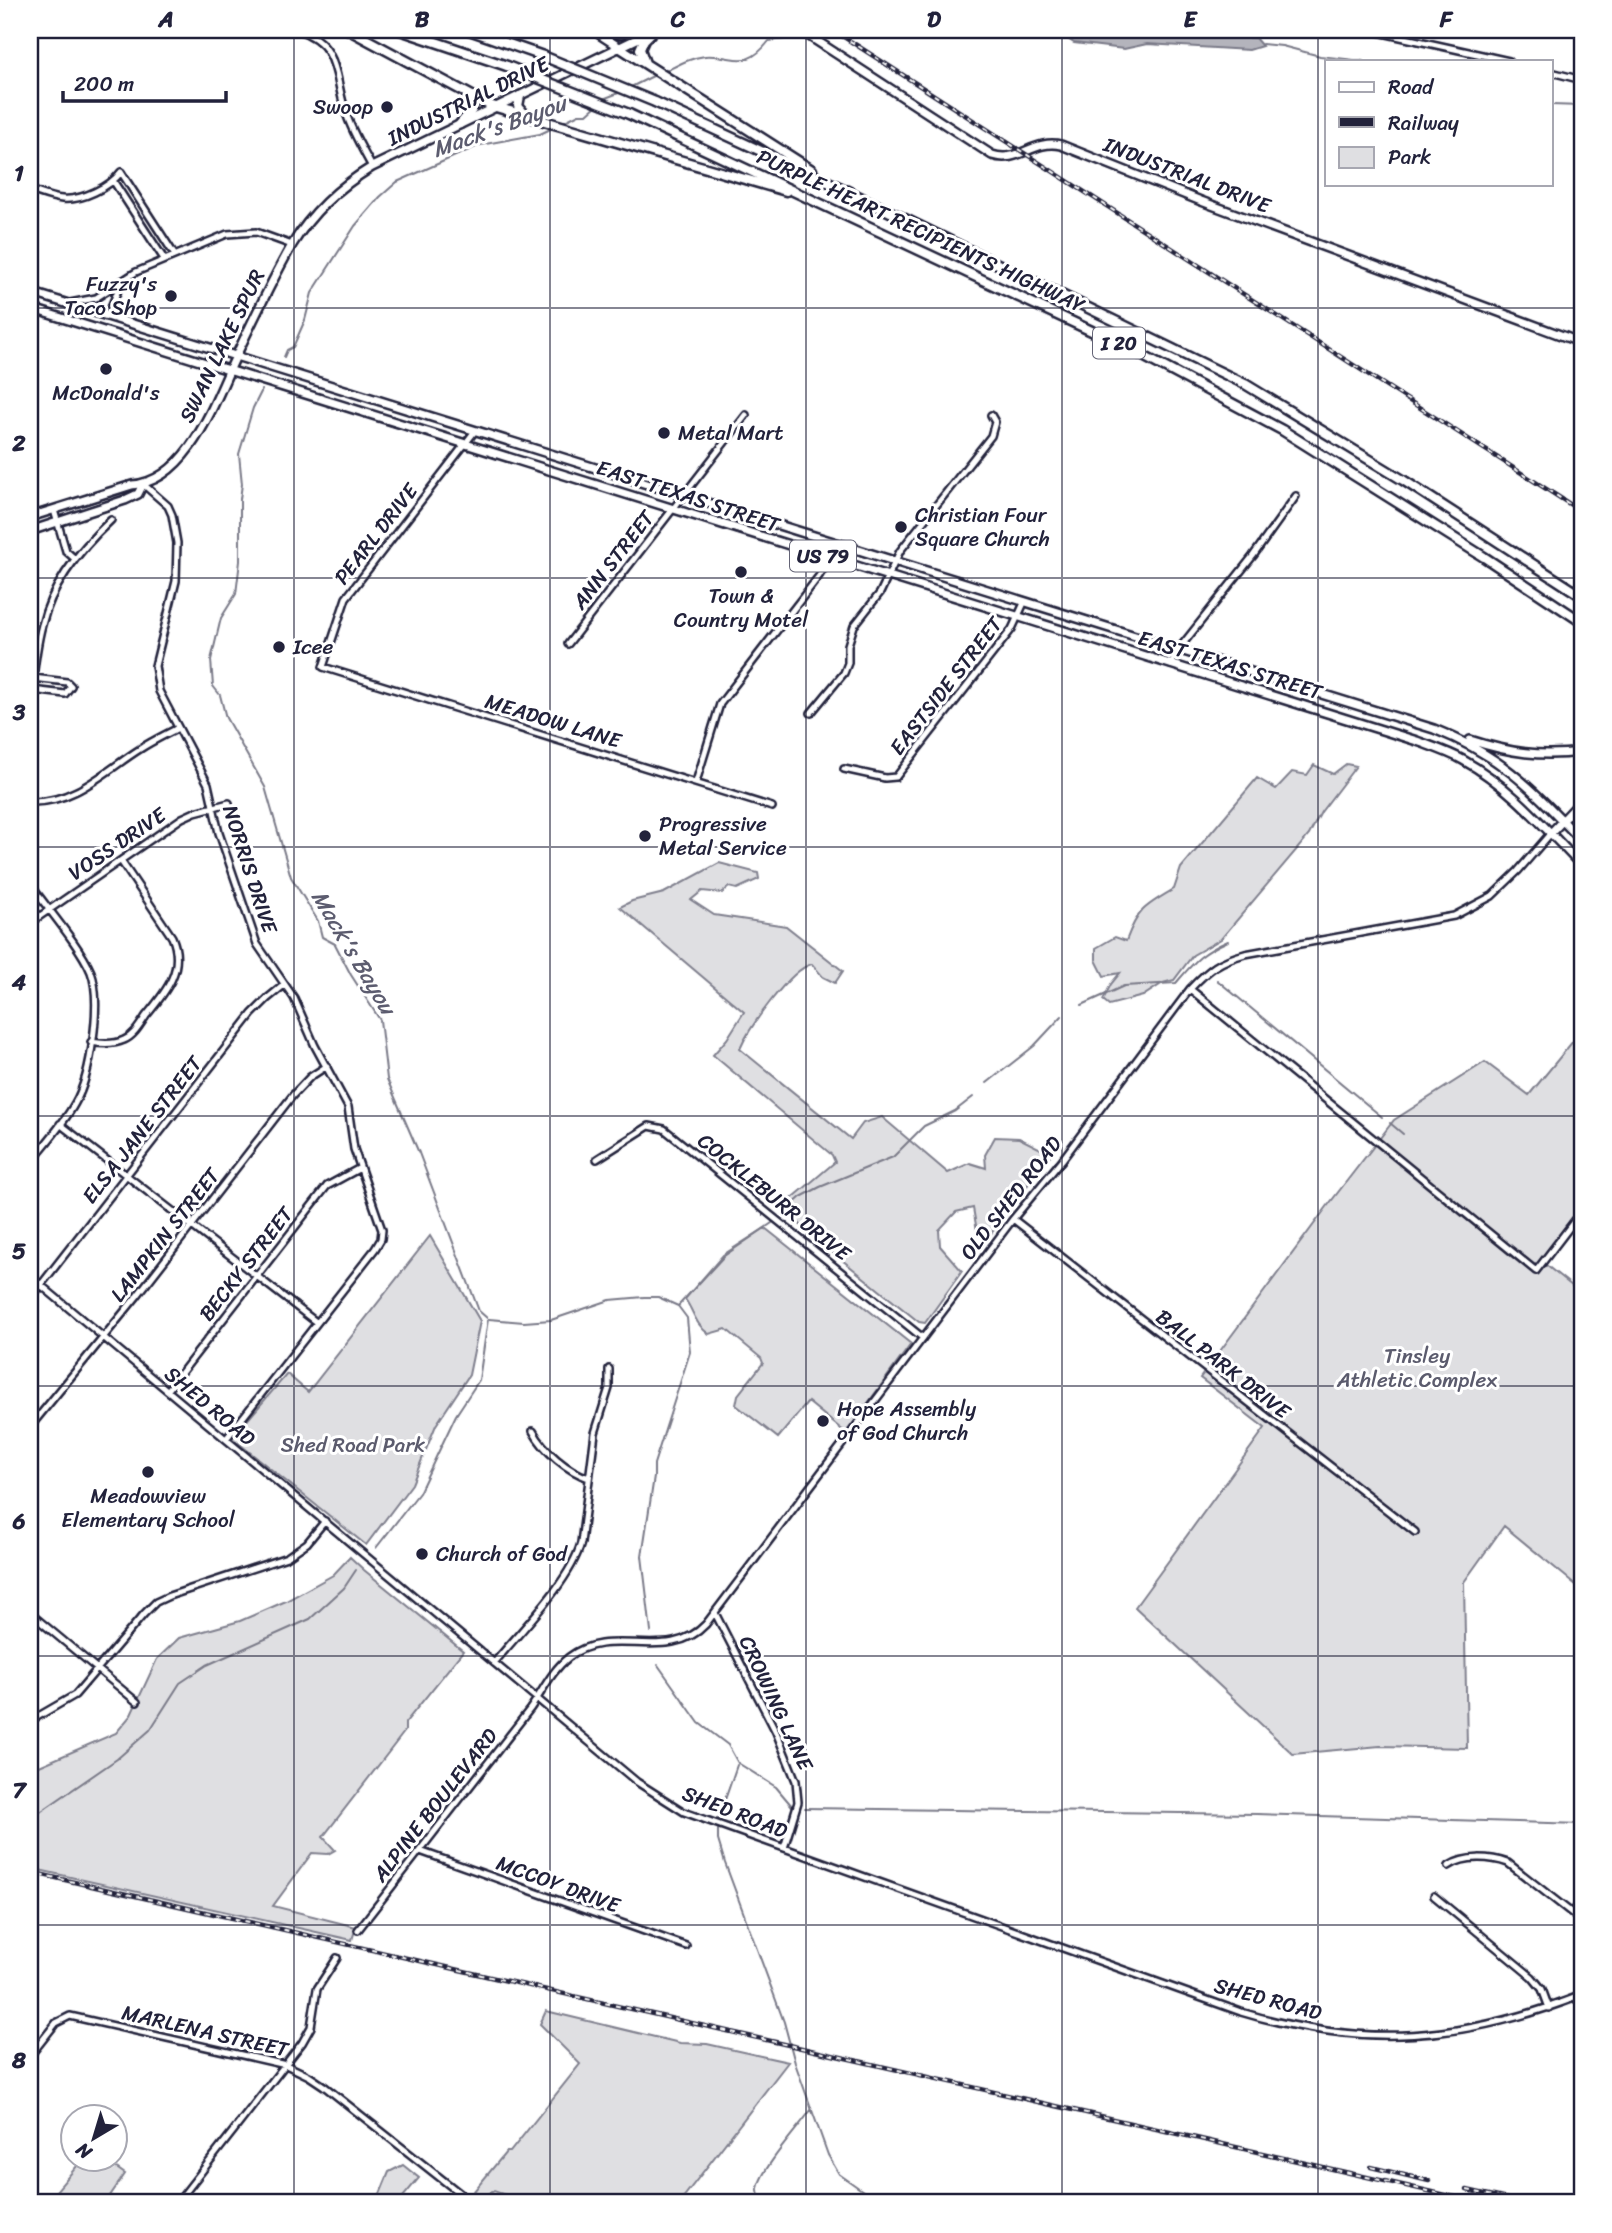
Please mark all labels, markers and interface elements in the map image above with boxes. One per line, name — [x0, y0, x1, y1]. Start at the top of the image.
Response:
text: A — [157, 0, 174, 40]
text: B — [415, 0, 430, 40]
text: C — [670, 0, 686, 40]
text: D — [927, 0, 942, 40]
text: E — [1184, 0, 1199, 40]
text: F — [1439, 0, 1454, 40]
street label: INDUSTRIAL DRIVE — [380, 45, 557, 157]
scale bar — [63, 60, 226, 104]
legend — [1325, 60, 1552, 186]
text: 200 m — [74, 65, 134, 103]
text: Road — [1388, 68, 1435, 106]
water label: Mack's Bayou — [426, 82, 574, 170]
place label: Swoop — [313, 88, 373, 126]
marker: Swoop — [379, 99, 395, 115]
text: Railway — [1388, 104, 1459, 142]
street label: INDUSTRIAL DRIVE — [1097, 125, 1277, 225]
street label: PURPLE HEART RECIPIENTS HIGHWAY — [750, 138, 1092, 324]
text: Park — [1388, 138, 1431, 176]
text: 1 — [14, 153, 24, 194]
street label: SWAN LAKE SPUR — [168, 262, 276, 430]
place label: Fuzzy's Taco Shop — [64, 265, 157, 327]
marker: Fuzzy's Taco Shop — [163, 288, 179, 304]
road number: I 20 — [1093, 328, 1145, 358]
marker: McDonald's — [98, 361, 114, 377]
place label: McDonald's — [52, 374, 160, 412]
place label: Metal Mart — [678, 414, 783, 452]
text: 2 — [11, 423, 26, 464]
marker: Metal Mart — [656, 425, 672, 441]
street label: EAST TEXAS STREET — [591, 448, 786, 544]
street label: PEARL DRIVE — [324, 474, 429, 593]
place label: Christian Four Square Church — [915, 496, 1050, 558]
street label: ANN STREET — [561, 501, 665, 619]
marker: Christian Four Square Church — [893, 519, 909, 535]
road number: US 79 — [790, 540, 856, 572]
marker: Town & Country Motel — [733, 564, 749, 580]
place label: Town & Country Motel — [674, 577, 809, 639]
street label: EASTSIDE STREET — [879, 607, 1014, 764]
street label: EAST TEXAS STREET — [1133, 619, 1328, 712]
place label: Icee — [292, 628, 334, 666]
marker: Icee — [271, 639, 287, 655]
street label: MEADOW LANE — [480, 682, 627, 760]
text: 3 — [12, 692, 26, 733]
street label: VOSS DRIVE — [60, 796, 175, 891]
street label: NORRIS DRIVE — [211, 800, 289, 939]
place label: Progressive Metal Service — [659, 805, 787, 867]
marker: Progressive Metal Service — [637, 828, 653, 844]
water label: Mack's Bayou — [300, 882, 409, 1025]
text: 4 — [11, 962, 27, 1003]
street label: ELSA JANE STREET — [72, 1046, 213, 1212]
street label: COCKLEBURR DRIVE — [689, 1123, 860, 1272]
street label: OLD SHED ROAD — [950, 1127, 1072, 1269]
street label: LAMPKIN STREET — [100, 1158, 231, 1311]
street label: BECKY STREET — [189, 1197, 304, 1330]
text: 5 — [12, 1231, 26, 1272]
street label: BALL PARK DRIVE — [1147, 1299, 1300, 1430]
park label: Tinsley Athletic Complex — [1336, 1337, 1497, 1399]
street label: SHED ROAD — [156, 1356, 265, 1456]
place label: Hope Assembly of God Church — [837, 1390, 976, 1452]
marker: Hope Assembly of God Church — [815, 1413, 831, 1429]
park label: Shed Road Park — [281, 1426, 425, 1464]
marker: Meadowview Elementary School — [140, 1464, 156, 1480]
place label: Meadowview Elementary School — [61, 1477, 236, 1539]
text: 6 — [11, 1501, 26, 1542]
place label: Church of God — [436, 1535, 569, 1573]
marker: Church of God — [414, 1546, 430, 1562]
street label: CROWING LANE — [728, 1629, 825, 1778]
street label: ALPINE BOULEVARD — [362, 1719, 508, 1891]
text: 7 — [12, 1770, 27, 1811]
street label: SHED ROAD — [677, 1774, 794, 1850]
street label: MCCOY DRIVE — [491, 1844, 626, 1924]
street label: SHED ROAD — [1210, 1966, 1327, 2032]
street label: MARLENA STREET — [118, 1993, 294, 2069]
text: 8 — [11, 2040, 26, 2081]
north arrow — [60, 2104, 130, 2174]
text: N — [68, 2133, 100, 2169]

